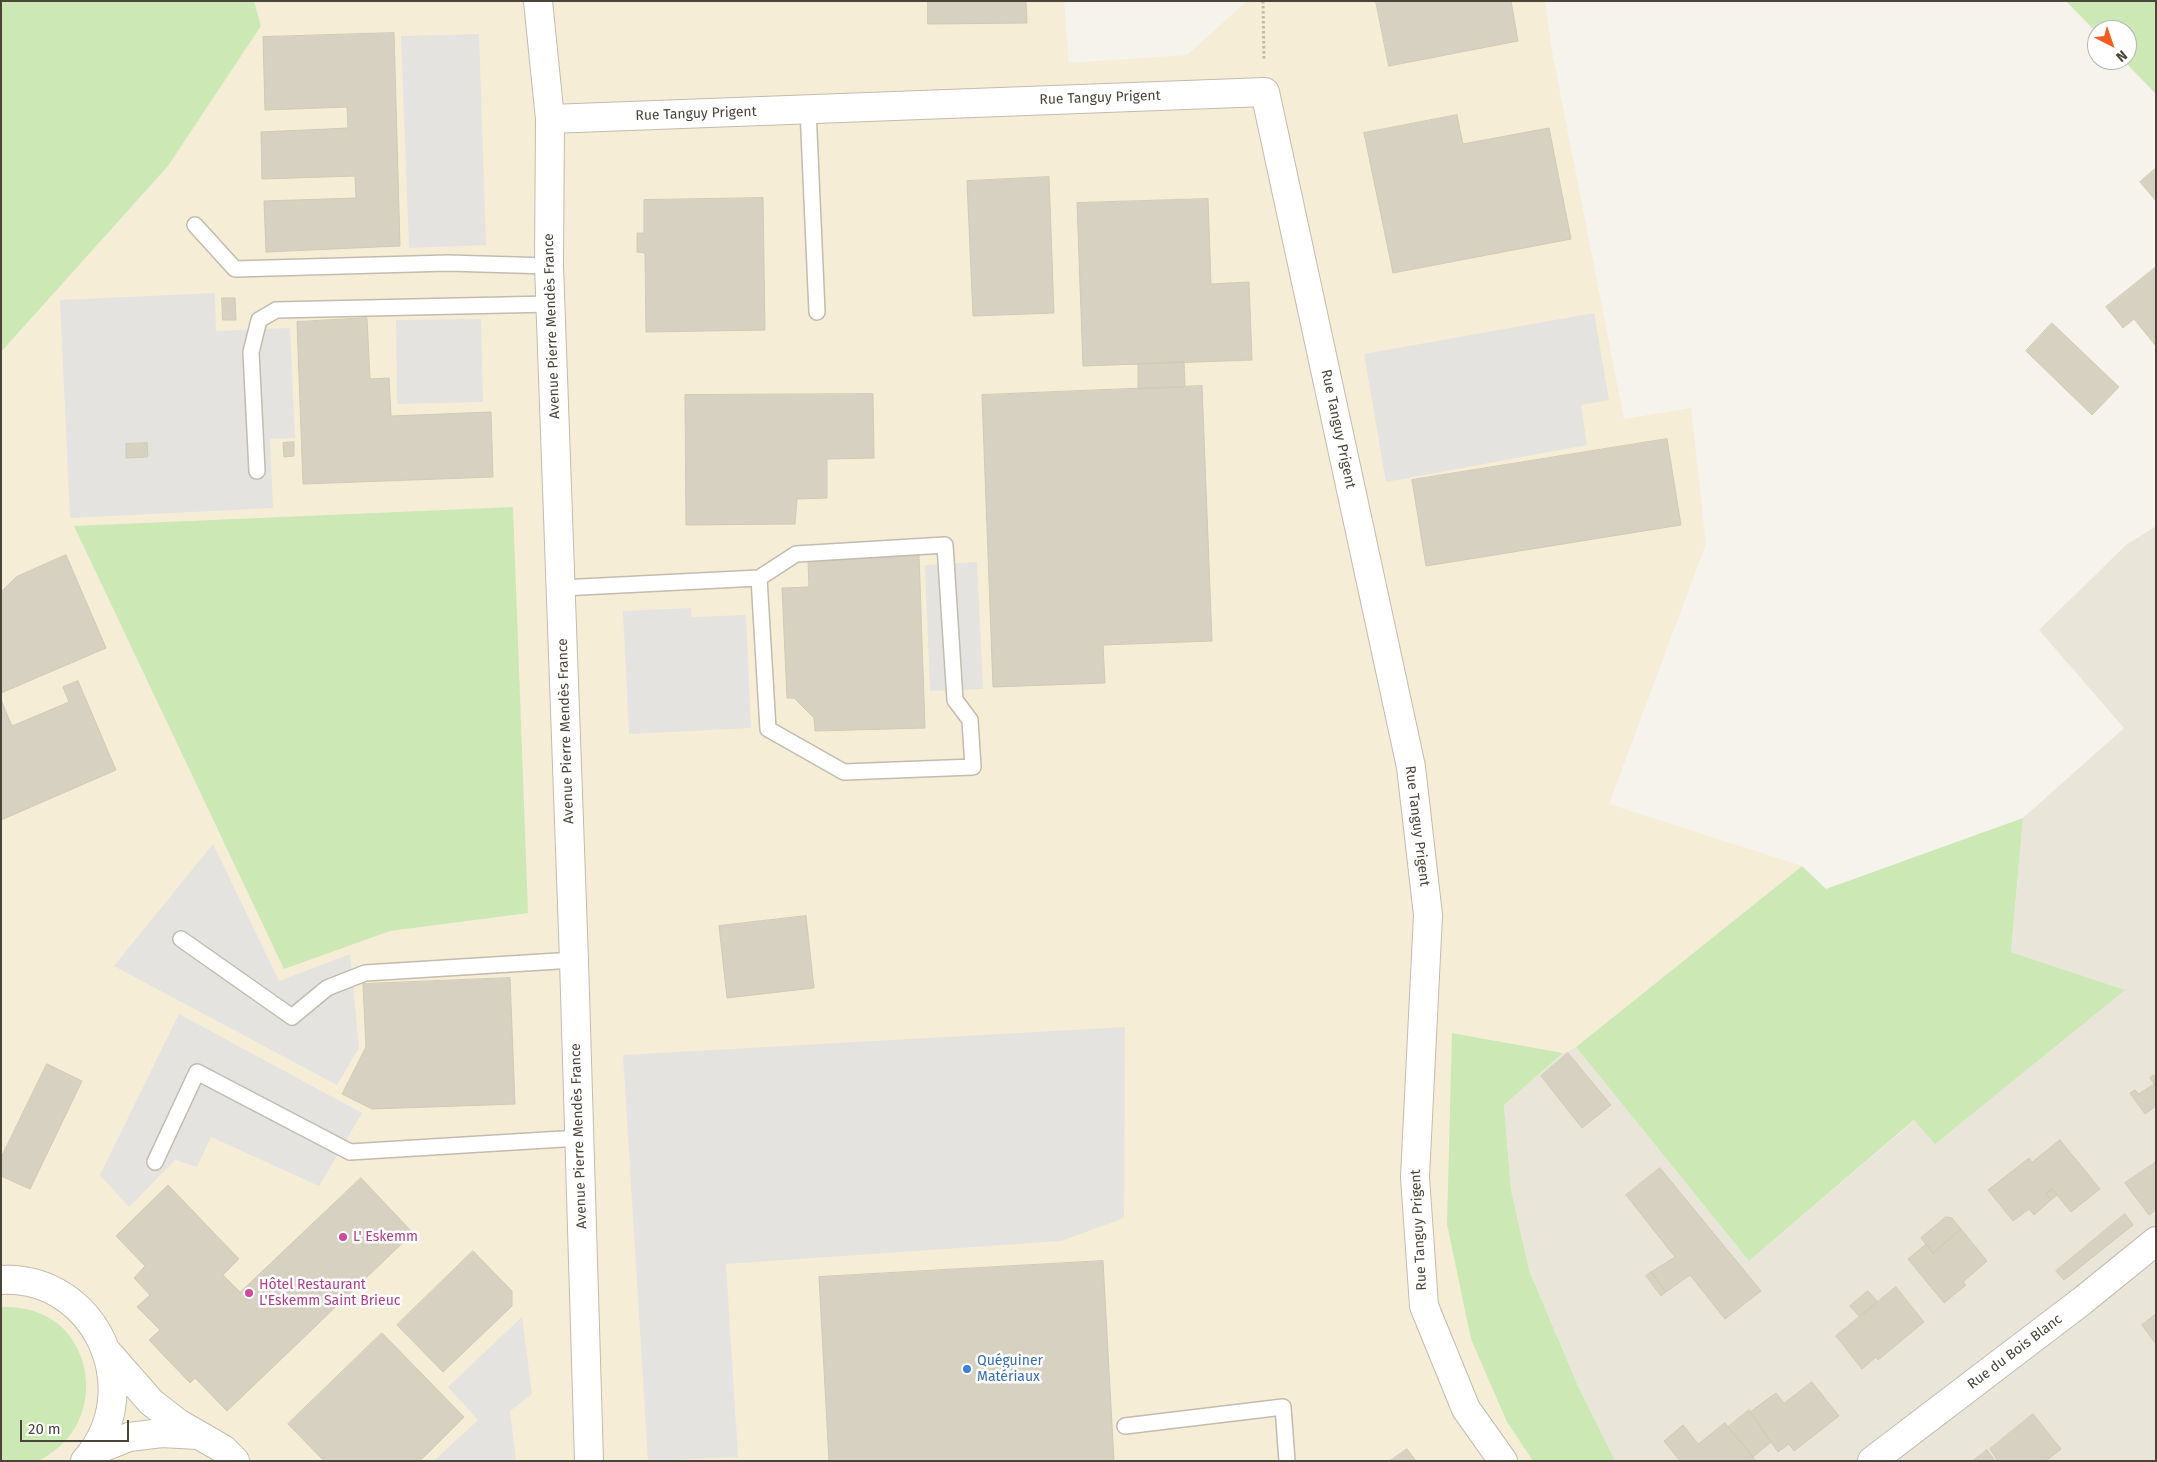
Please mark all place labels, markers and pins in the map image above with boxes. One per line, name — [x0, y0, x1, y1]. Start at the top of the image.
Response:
place label: L' Eskemm — [353, 1229, 418, 1245]
marker: L' Eskemm — [337, 1231, 349, 1243]
place label: Hôtel Restaurant L'Eskemm Saint Brieuc — [259, 1277, 400, 1310]
marker: Hôtel Restaurant L'Eskemm Saint Brieuc — [243, 1287, 255, 1299]
place label: Quéguiner Matériaux — [977, 1353, 1043, 1385]
marker: Quéguiner Matériaux — [961, 1363, 973, 1375]

